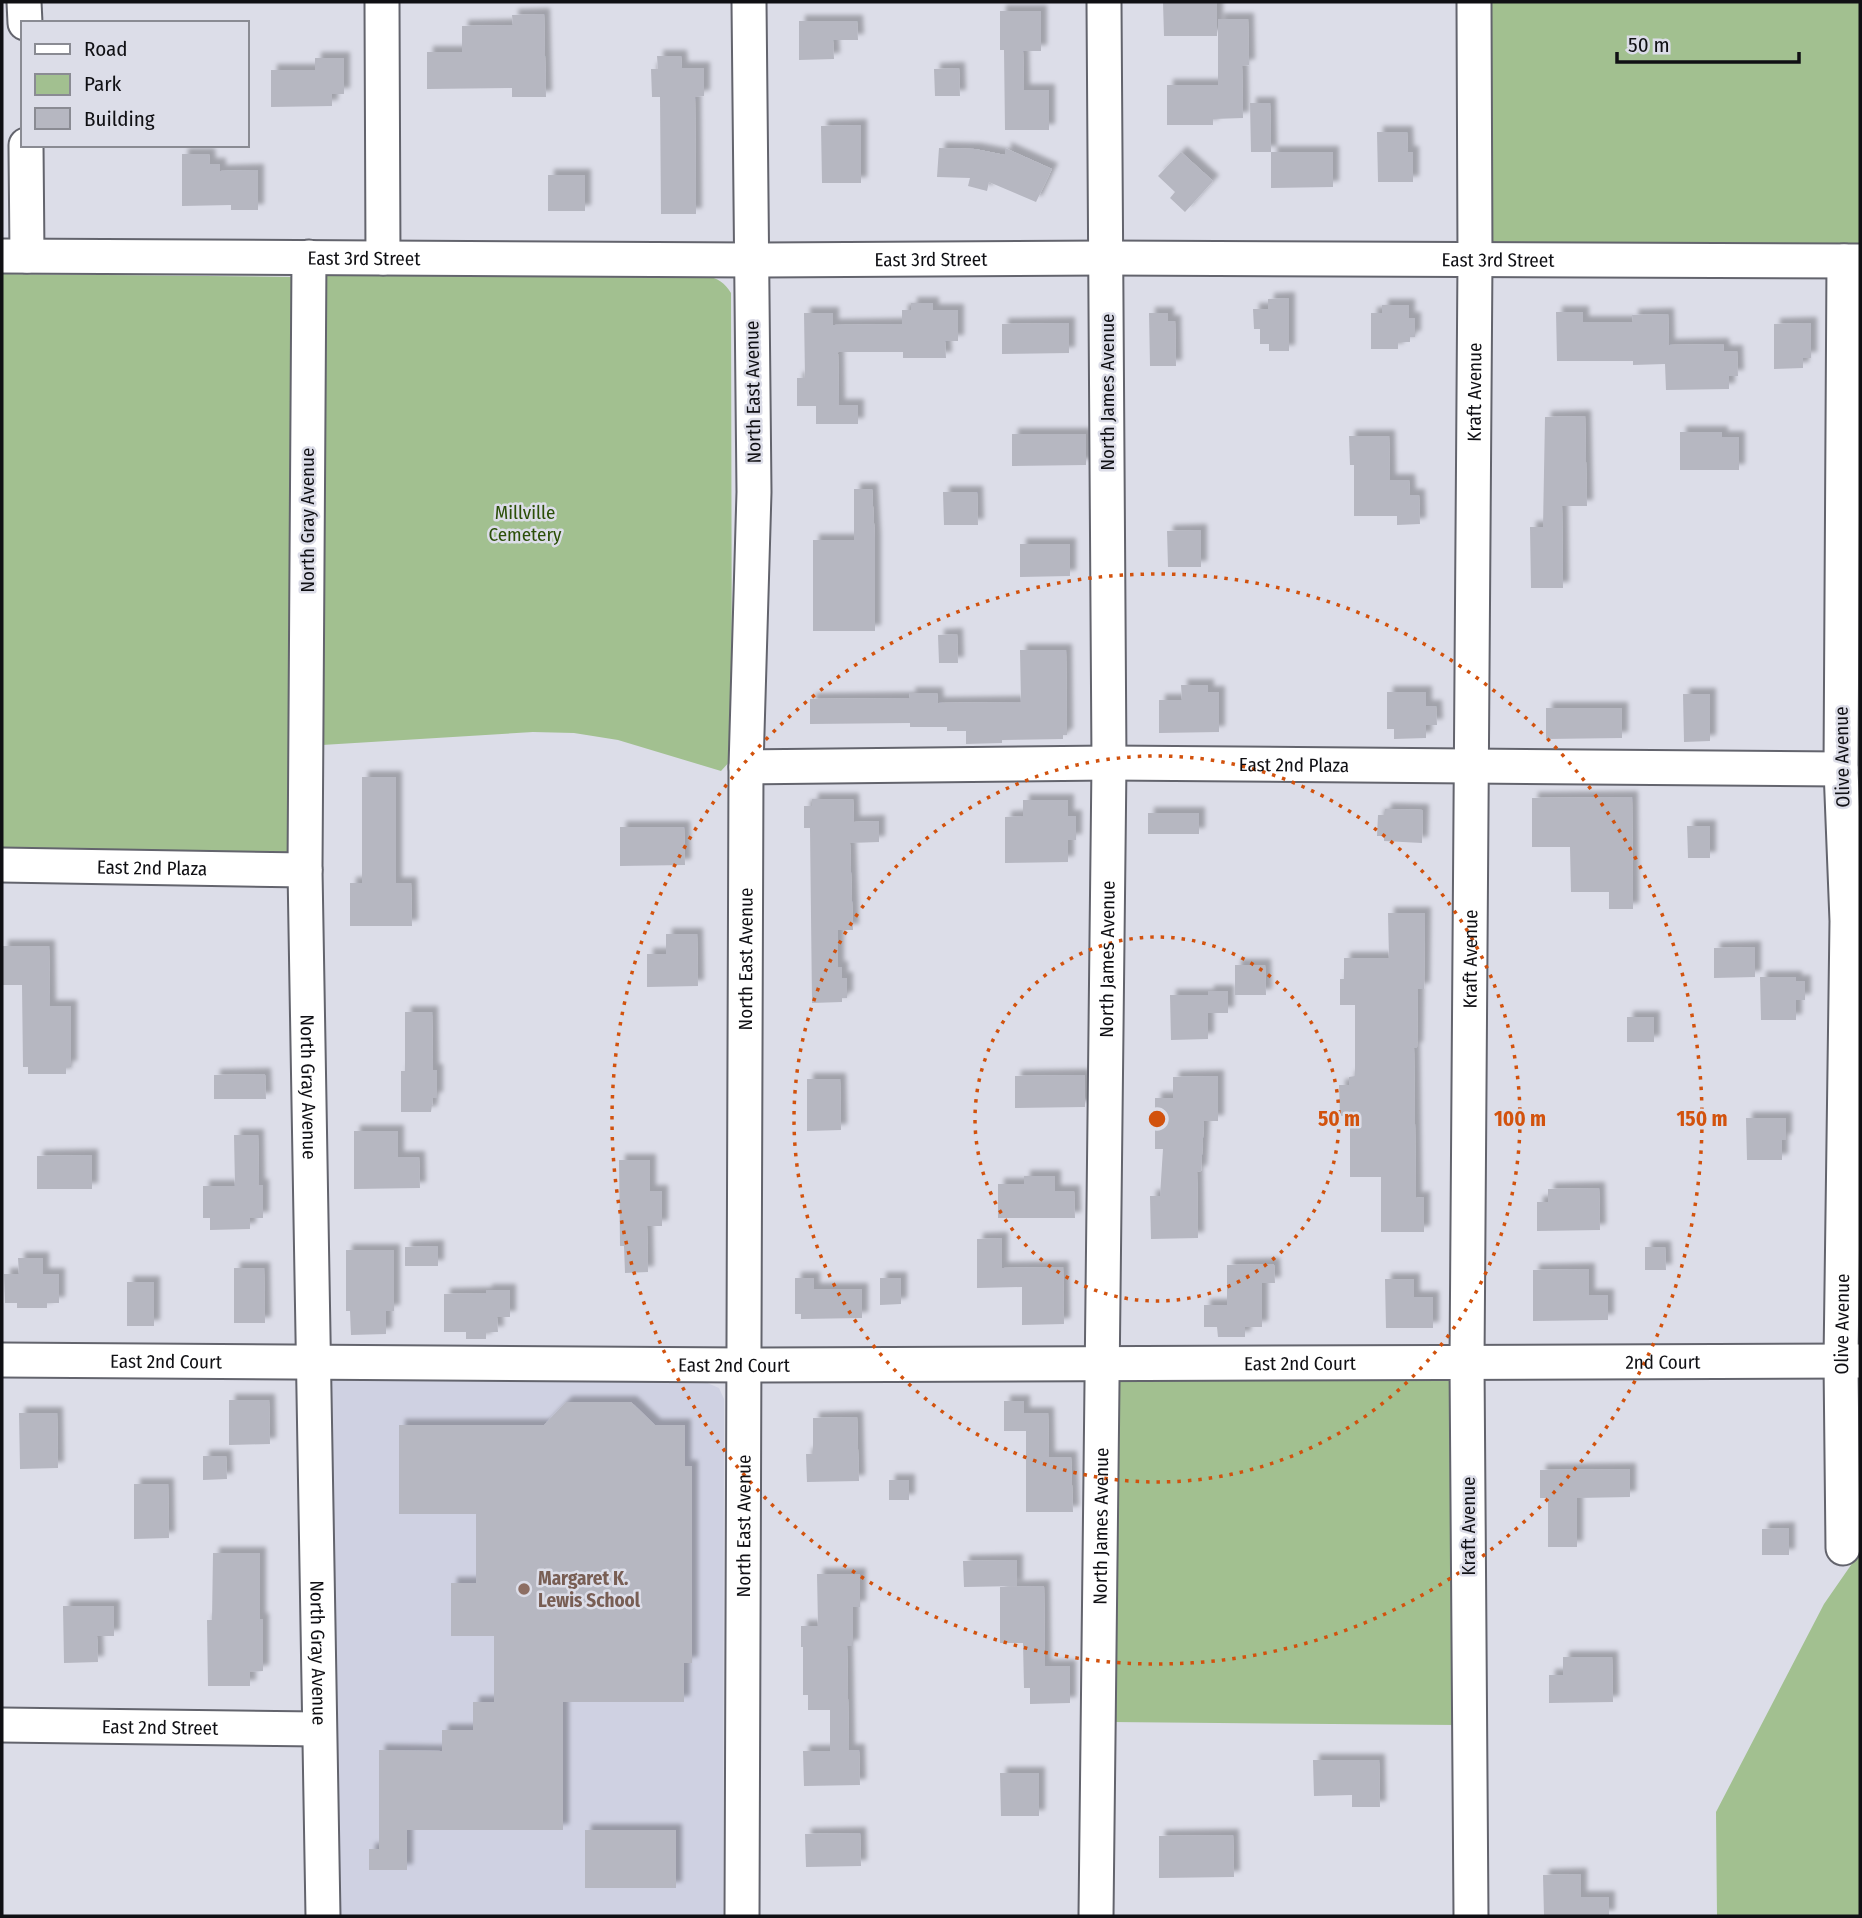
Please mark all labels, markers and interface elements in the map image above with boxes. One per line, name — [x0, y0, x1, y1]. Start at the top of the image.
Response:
legend — [21, 21, 248, 147]
scale bar — [1617, 21, 1799, 65]
text: 50 m — [1628, 32, 1670, 58]
text: Road — [84, 36, 128, 62]
text: Park — [84, 71, 122, 97]
text: Building — [84, 106, 155, 132]
street label: East 3rd Street — [308, 246, 421, 270]
street label: East 3rd Street — [875, 247, 988, 271]
street label: East 3rd Street — [1442, 248, 1555, 271]
street label: North James Avenue — [1096, 313, 1119, 471]
street label: North East Avenue — [740, 321, 766, 463]
street label: Kraft Avenue — [1462, 342, 1486, 442]
street label: North Gray Avenue — [296, 448, 319, 592]
park label: Millville Cemetery — [488, 501, 562, 546]
street label: Olive Avenue — [1830, 706, 1854, 808]
street label: East 2nd Plaza — [1239, 753, 1349, 776]
street label: East 2nd Plaza — [97, 855, 207, 880]
street label: North James Avenue — [1094, 880, 1119, 1038]
street label: North East Avenue — [734, 888, 757, 1030]
street label: Kraft Avenue — [1458, 909, 1482, 1009]
street label: North Gray Avenue — [296, 1014, 321, 1160]
text: 50 m — [1318, 1106, 1360, 1132]
text: 100 m — [1494, 1106, 1546, 1132]
text: 150 m — [1676, 1106, 1728, 1132]
centre of rings — [1145, 1107, 1169, 1131]
street label: Olive Avenue — [1829, 1273, 1854, 1375]
street label: East 2nd Court — [110, 1349, 223, 1373]
street label: 2nd Court — [1625, 1350, 1701, 1373]
street label: East 2nd Court — [1244, 1351, 1357, 1375]
street label: East 2nd Court — [678, 1353, 791, 1377]
street label: North James Avenue — [1088, 1447, 1113, 1605]
street label: North East Avenue — [732, 1455, 755, 1597]
street label: Kraft Avenue — [1457, 1477, 1480, 1576]
place label: Margaret K. Lewis School — [538, 1567, 641, 1612]
street label: North Gray Avenue — [306, 1580, 331, 1726]
marker: Margaret K. Lewis School — [516, 1581, 532, 1597]
street label: East 2nd Street — [102, 1715, 219, 1739]

